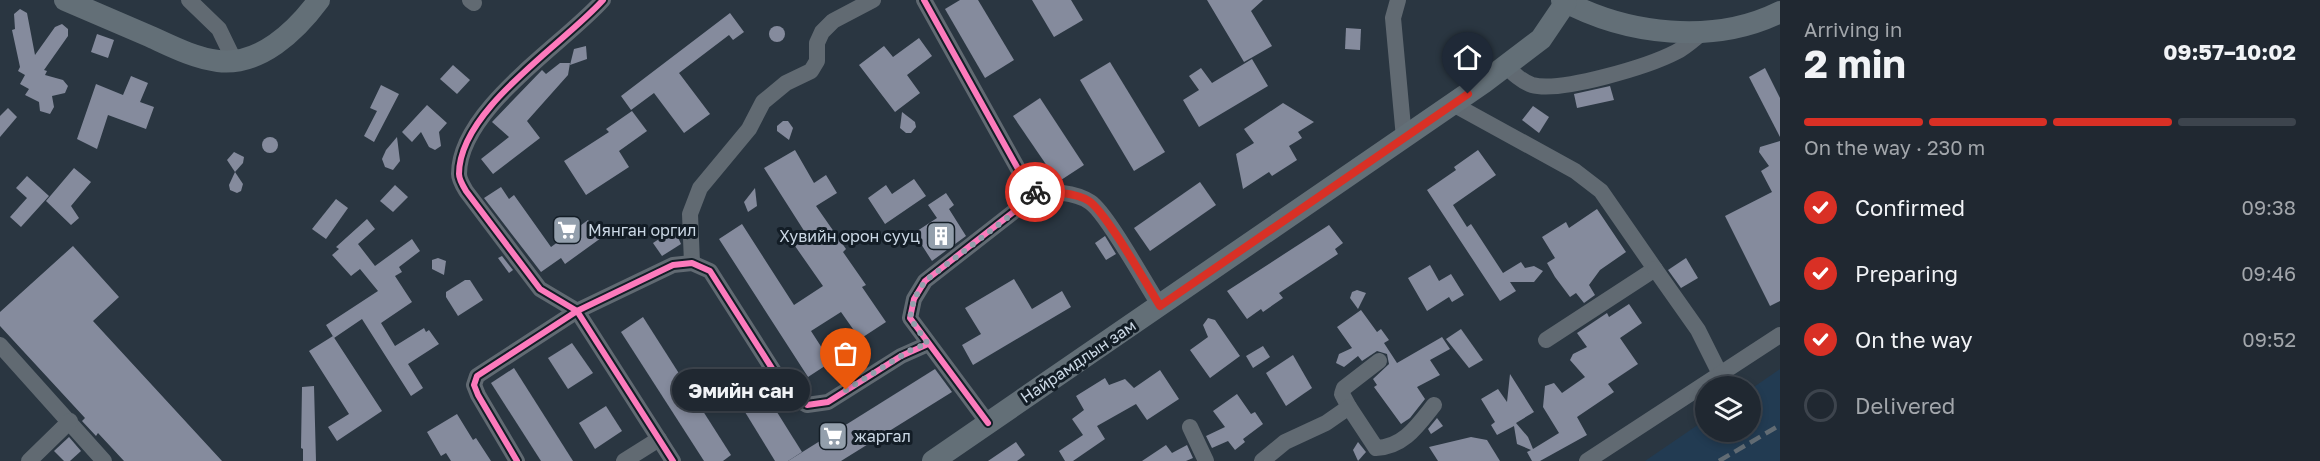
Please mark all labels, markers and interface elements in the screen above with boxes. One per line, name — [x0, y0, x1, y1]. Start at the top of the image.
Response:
text: Arriving in — [1804, 17, 1902, 41]
pin — [1442, 32, 1493, 94]
text: 09:57–10:02 — [2163, 38, 2296, 65]
text: 2 min — [1804, 40, 1906, 87]
icon: home — [1451, 41, 1484, 74]
text: On the way · 230 m — [1804, 135, 1985, 159]
courier — [1005, 162, 1065, 222]
icon: bike — [1019, 176, 1052, 209]
icon: check — [1804, 191, 1837, 224]
text: Confirmed — [1855, 194, 1965, 221]
text: 09:38 — [2242, 195, 2296, 219]
supermarket icon: Мянган оргил — [551, 214, 583, 246]
place label: Мянган оргил — [588, 220, 696, 240]
building icon: Хувийн орон сууц — [925, 220, 957, 252]
place label: Хувийн орон сууц — [779, 226, 920, 246]
icon: check — [1804, 257, 1837, 290]
text: Preparing — [1855, 260, 1958, 287]
text: 09:46 — [2241, 261, 2296, 285]
street label: Найрамдлын зам — [1016, 315, 1140, 407]
icon: check — [1804, 323, 1837, 356]
text: On the way — [1855, 326, 1973, 353]
text: 09:52 — [2242, 327, 2296, 351]
pin — [820, 328, 871, 390]
icon: bag — [829, 337, 862, 370]
callout: Эмийн сан — [672, 369, 810, 411]
map controls — [1695, 376, 1761, 442]
button: layers — [1695, 376, 1761, 442]
text: Эмийн сан — [688, 378, 794, 402]
text: Delivered — [1855, 392, 1955, 419]
supermarket icon: жаргал — [817, 420, 849, 452]
place label: жаргал — [854, 426, 911, 446]

